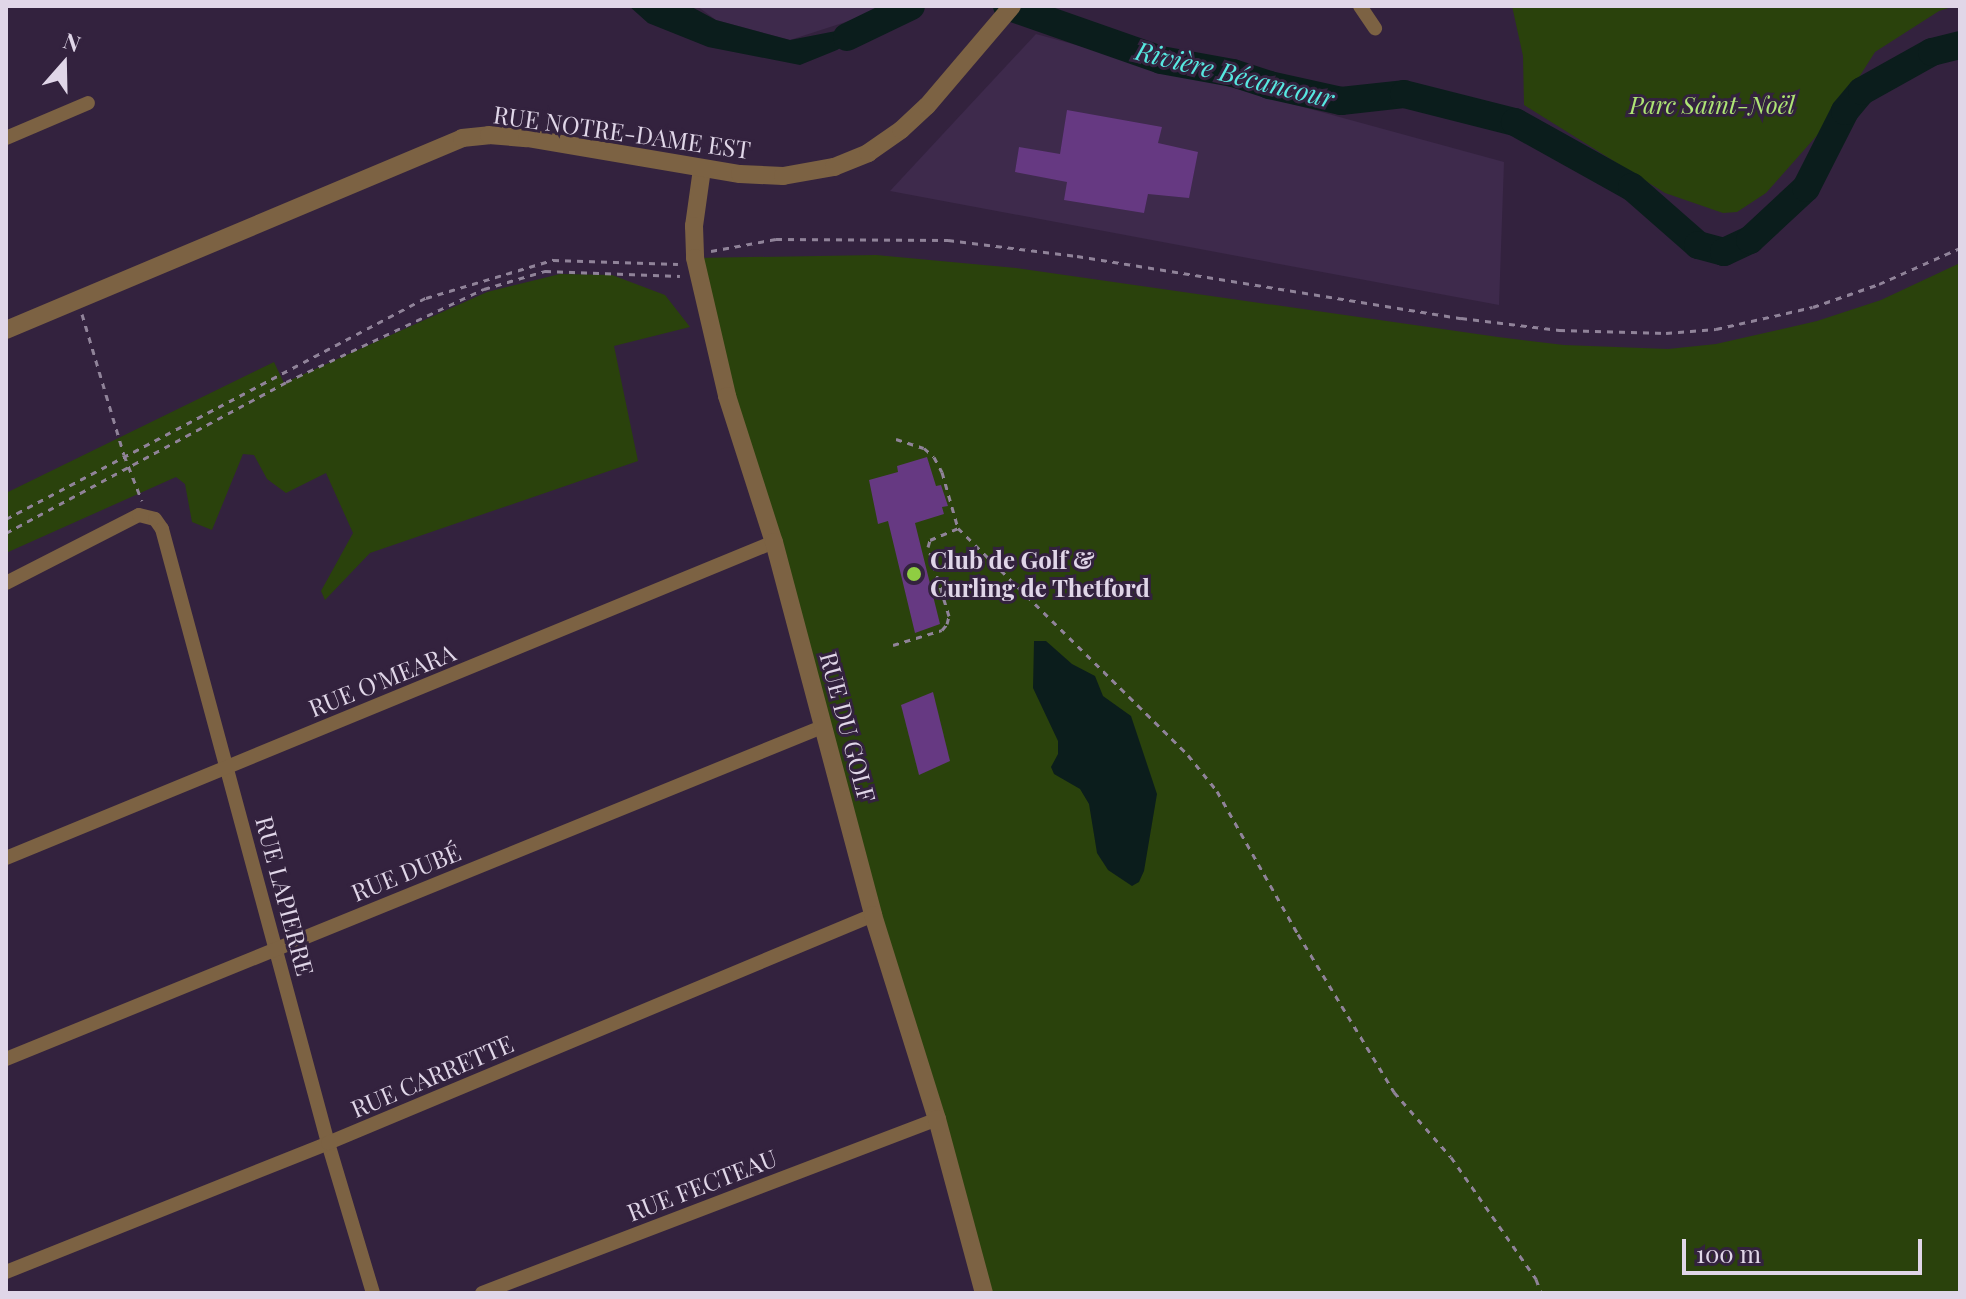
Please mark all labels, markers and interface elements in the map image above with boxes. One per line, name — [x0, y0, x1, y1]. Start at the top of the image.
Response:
north arrow — [24, 24, 104, 104]
text: N — [60, 25, 85, 58]
water label: Rivière Bécancour — [1132, 34, 1338, 114]
park label: Parc Saint-Noël — [1629, 91, 1795, 119]
street label: RUE NOTRE-DAME EST — [492, 100, 752, 164]
place label: Club de Golf & Curling de Thetford — [930, 546, 1150, 602]
marker: Club de Golf & Curling de Thetford — [905, 565, 923, 583]
street label: RUE O'MEARA — [305, 638, 459, 722]
street label: RUE DU GOLF — [814, 649, 882, 805]
street label: RUE LAPIERRE — [250, 813, 320, 979]
street label: RUE DUBÉ — [347, 837, 465, 907]
street label: RUE CARRETTE — [346, 1029, 518, 1123]
street label: RUE FECTEAU — [623, 1143, 781, 1227]
scale bar — [1686, 1223, 1926, 1273]
text: 100 m — [1696, 1237, 1761, 1269]

